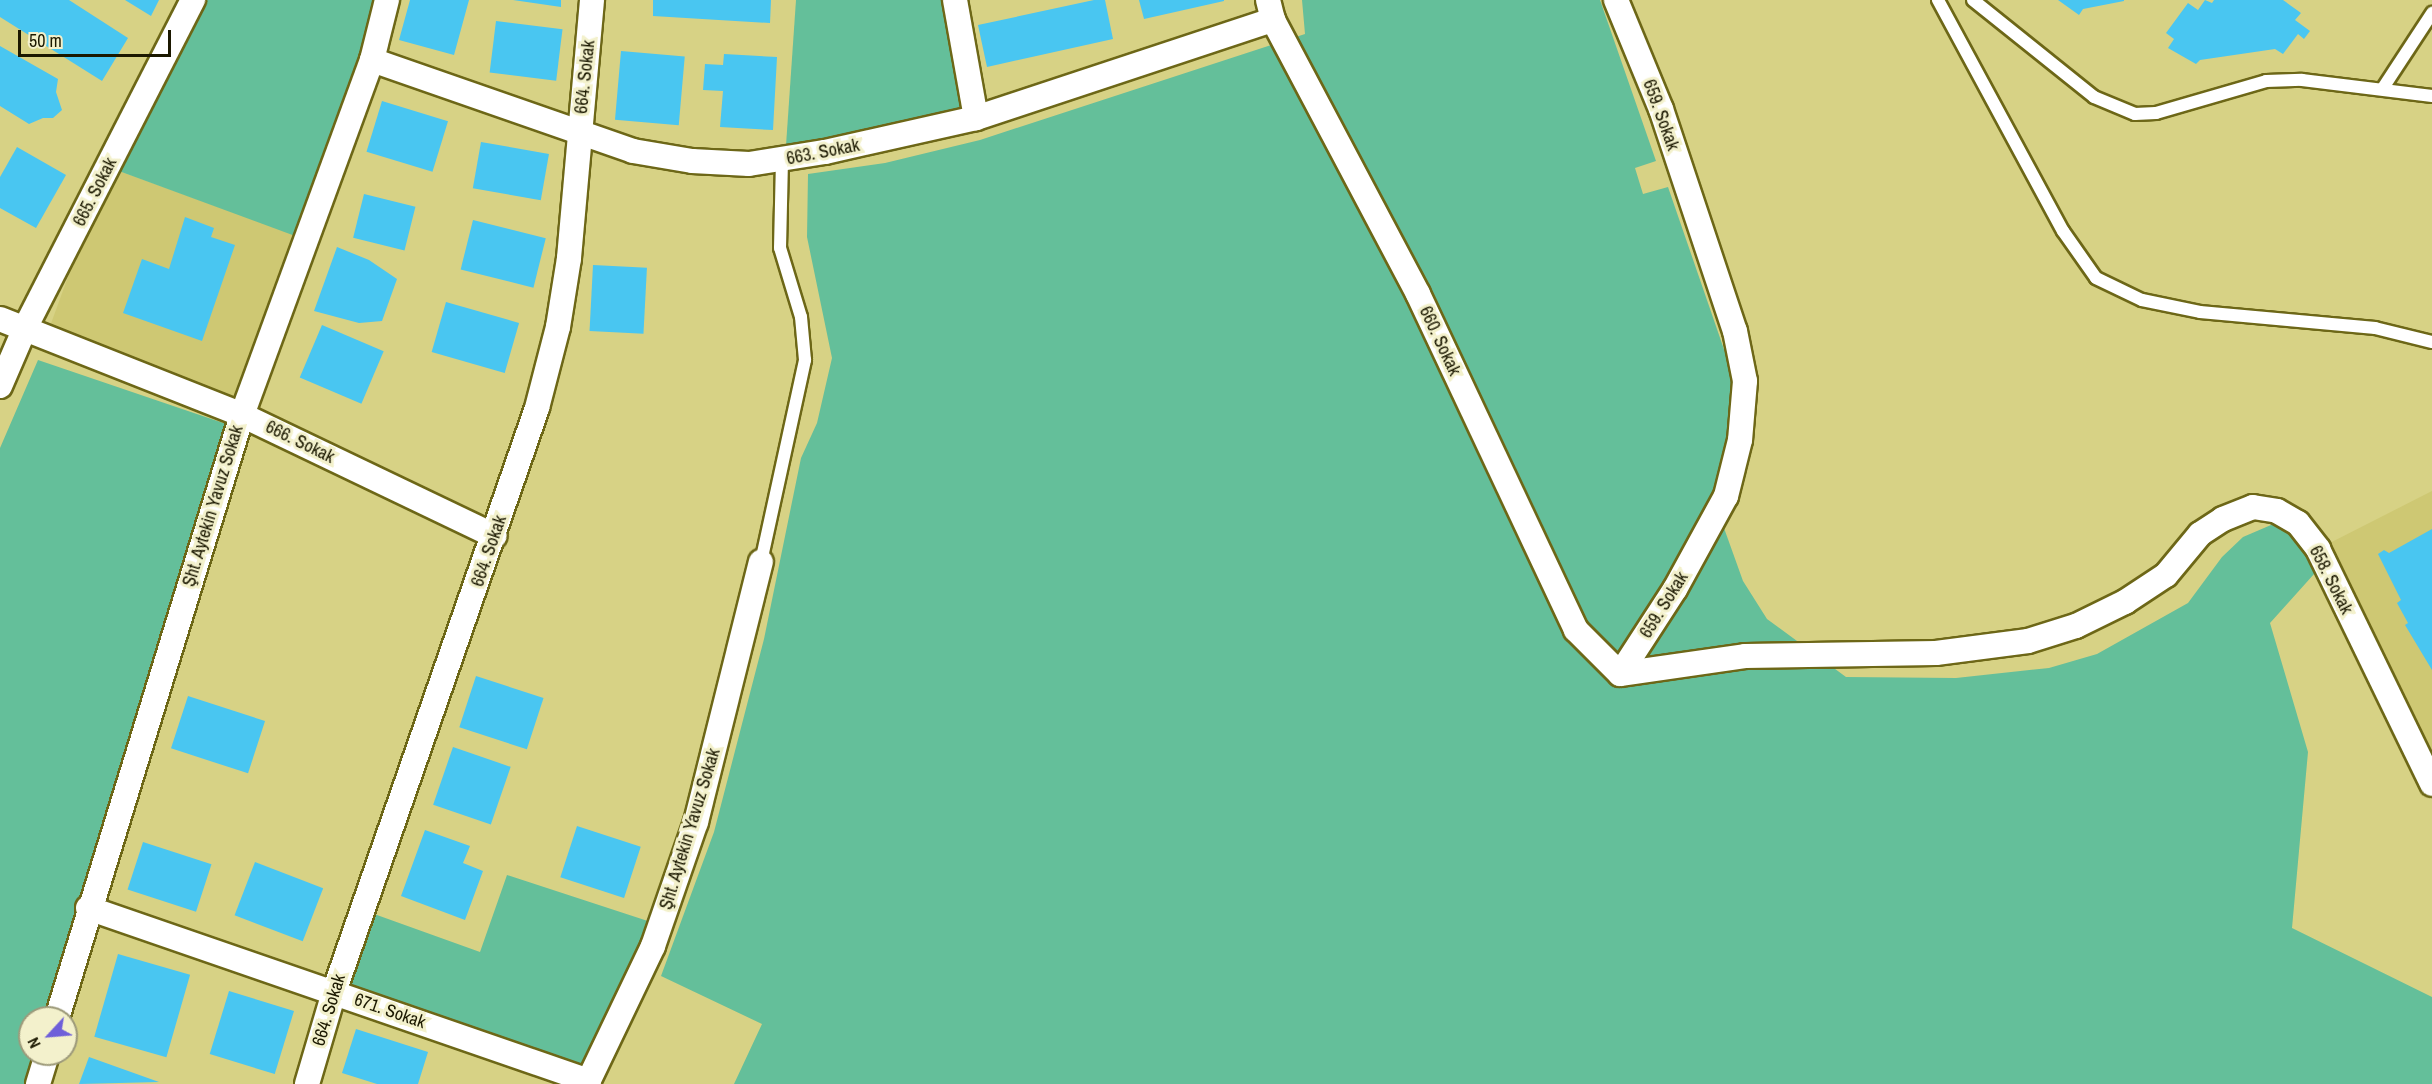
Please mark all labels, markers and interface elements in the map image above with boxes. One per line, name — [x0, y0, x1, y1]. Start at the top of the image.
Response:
scale bar — [21, 18, 174, 56]
text: 50 m — [29, 28, 62, 53]
street label: 664. Sokak — [570, 39, 600, 115]
street label: 659. Sokak — [1638, 77, 1684, 153]
street label: 663. Sokak — [785, 134, 861, 170]
street label: 665. Sokak — [69, 154, 121, 230]
street label: 660. Sokak — [1415, 303, 1465, 379]
street label: 666. Sokak — [262, 416, 338, 468]
street label: Şht. Aytekin Yavuz Sokak — [178, 422, 248, 590]
street label: 664. Sokak — [467, 513, 511, 589]
street label: 658. Sokak — [2305, 542, 2357, 618]
street label: 659. Sokak — [1635, 568, 1693, 642]
street label: Şht. Aytekin Yavuz Sokak — [655, 745, 725, 913]
street label: 664. Sokak — [308, 972, 350, 1048]
street label: 671. Sokak — [352, 989, 428, 1033]
north arrow — [18, 1006, 78, 1066]
text: N — [22, 1034, 46, 1052]

